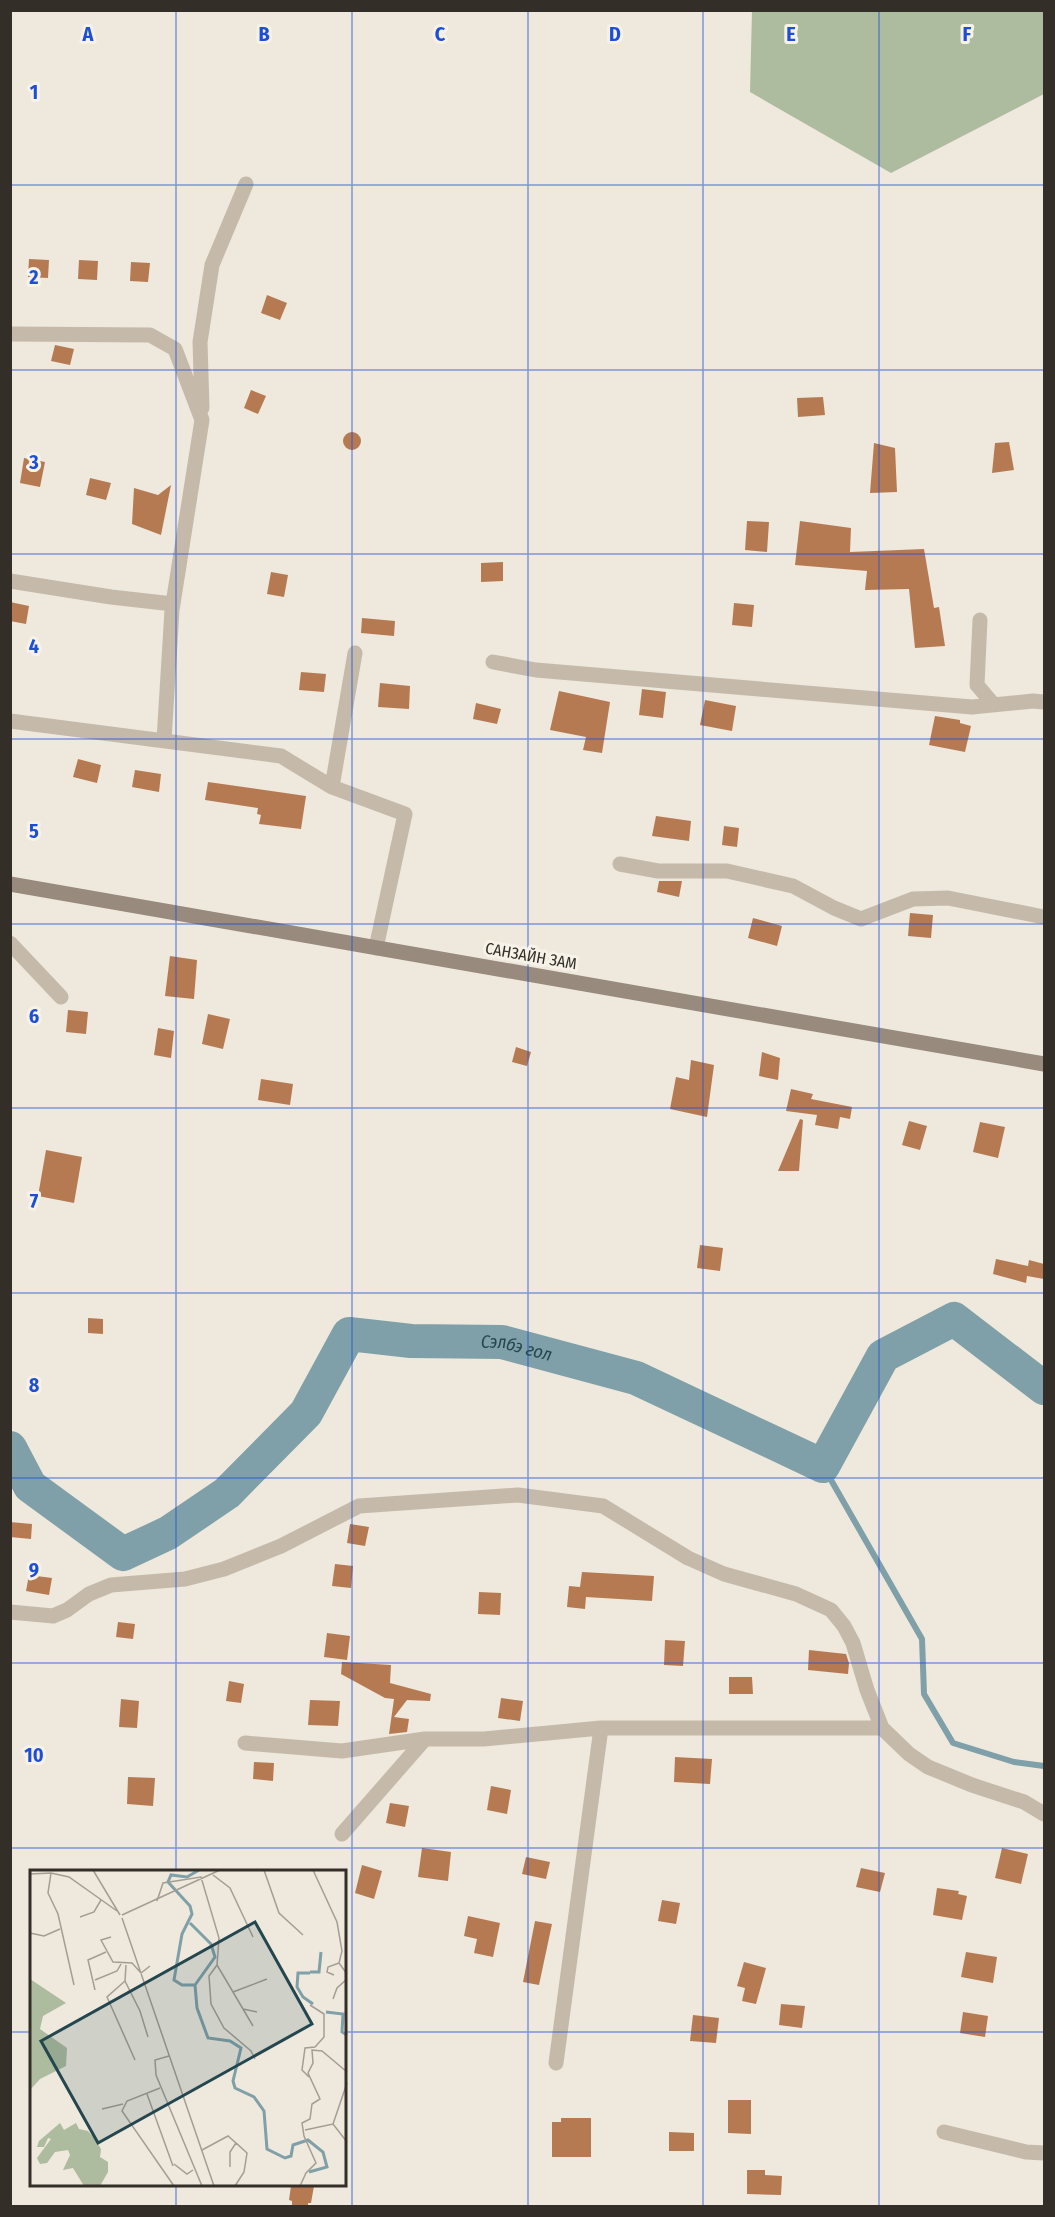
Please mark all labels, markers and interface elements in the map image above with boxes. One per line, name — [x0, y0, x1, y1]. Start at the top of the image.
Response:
text: A — [82, 22, 95, 46]
text: B — [258, 22, 270, 46]
text: C — [435, 22, 446, 46]
text: D — [609, 22, 621, 46]
text: E — [786, 22, 796, 46]
text: F — [963, 22, 972, 46]
text: 1 — [30, 80, 38, 104]
text: 2 — [28, 265, 39, 289]
text: 3 — [28, 450, 39, 474]
text: 4 — [29, 634, 39, 658]
text: 5 — [29, 819, 39, 843]
street label: САНЗАЙН ЗАМ — [484, 939, 578, 973]
text: 6 — [29, 1004, 39, 1028]
text: 7 — [30, 1189, 39, 1213]
water label: Сэлбэ гол — [481, 1331, 555, 1366]
text: 8 — [29, 1373, 40, 1397]
text: 9 — [29, 1558, 39, 1582]
text: 10 — [24, 1743, 44, 1767]
inset map — [30, 1870, 346, 2187]

